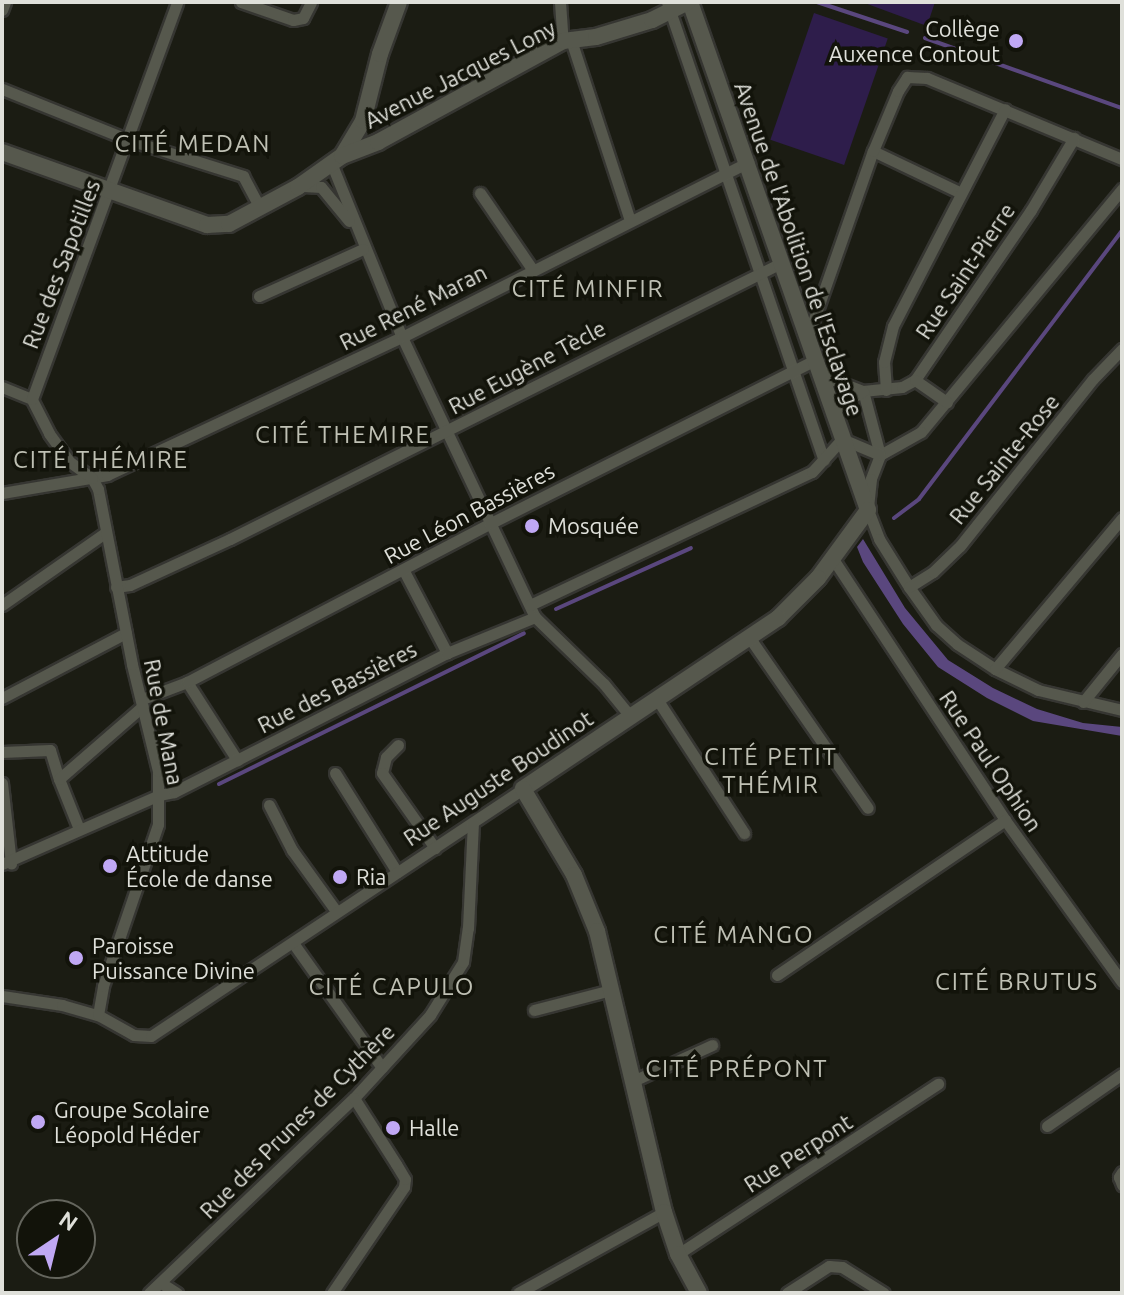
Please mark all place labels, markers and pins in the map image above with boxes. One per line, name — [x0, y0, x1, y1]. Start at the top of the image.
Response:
place label: Collège Auxence Contout — [829, 15, 1000, 66]
marker: Collège Auxence Contout — [1007, 32, 1025, 50]
place label: Mosquée — [548, 513, 639, 539]
marker: Mosquée — [523, 517, 541, 535]
place label: Attitude École de danse — [126, 840, 273, 892]
marker: Attitude École de danse — [101, 857, 119, 875]
place label: Ria — [356, 864, 386, 890]
marker: Ria — [331, 868, 349, 886]
place label: Paroisse Puissance Divine — [92, 932, 255, 984]
marker: Paroisse Puissance Divine — [67, 949, 85, 967]
place label: Groupe Scolaire Léopold Héder — [54, 1096, 210, 1148]
marker: Groupe Scolaire Léopold Héder — [29, 1113, 47, 1131]
place label: Halle — [409, 1115, 459, 1141]
marker: Halle — [384, 1119, 402, 1137]

